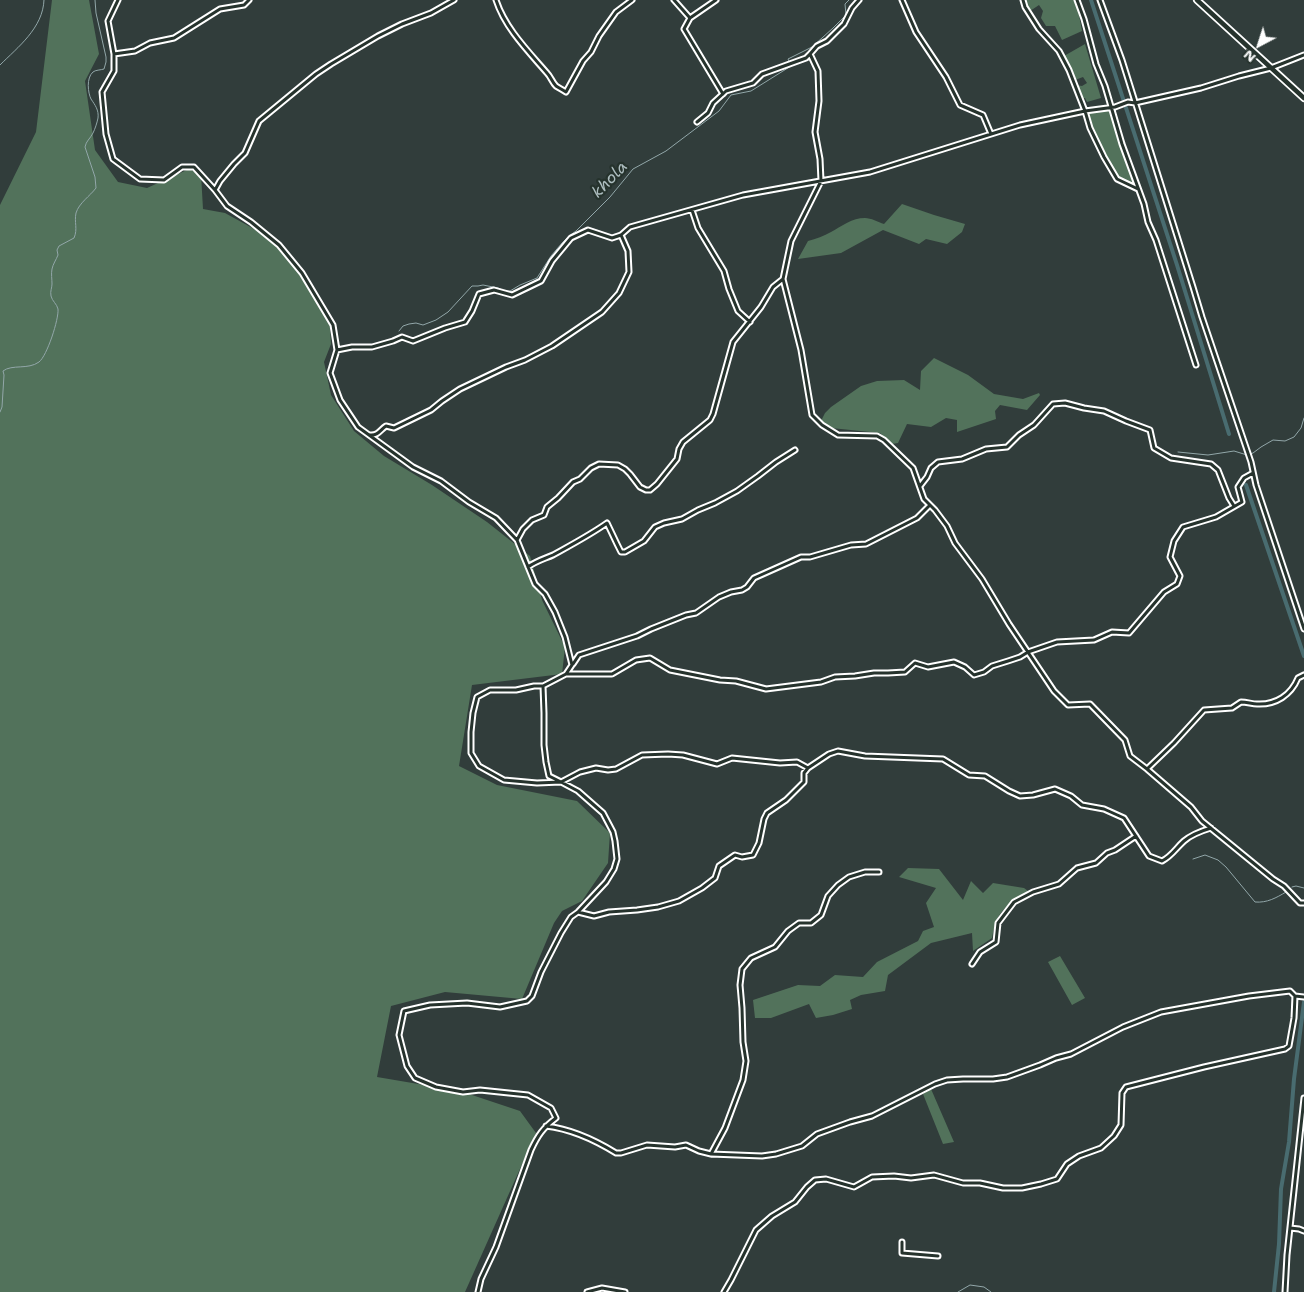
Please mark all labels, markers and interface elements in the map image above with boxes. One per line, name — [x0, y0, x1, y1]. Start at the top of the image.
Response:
north arrow — [1234, 20, 1284, 70]
text: N — [1239, 46, 1259, 67]
water label: khola — [588, 158, 632, 202]

